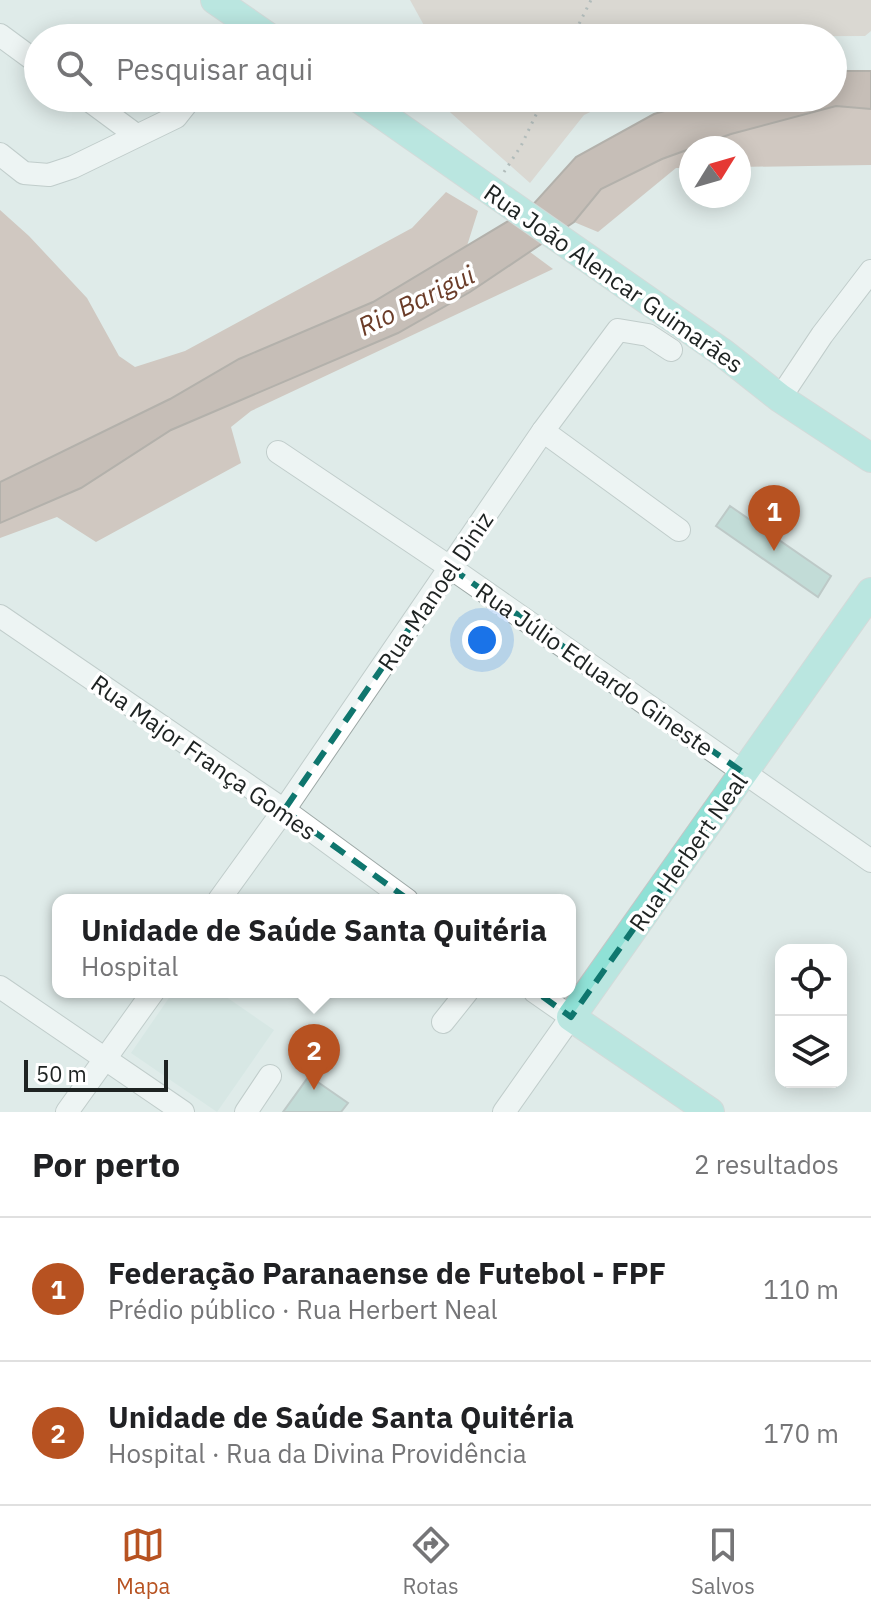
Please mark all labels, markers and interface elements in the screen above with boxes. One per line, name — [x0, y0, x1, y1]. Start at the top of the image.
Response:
search box — [24, 24, 847, 112]
icon: search — [52, 46, 96, 90]
text: Pesquisar aqui — [116, 49, 313, 88]
north arrow — [679, 136, 751, 208]
street label: Rua João Alencar Guimarães — [478, 176, 750, 380]
water label: Rio Barigui — [352, 257, 480, 343]
pin: 1 — [748, 485, 800, 551]
street label: Rua Manoel Diniz — [370, 505, 500, 677]
street label: Rua Júlio Eduardo Gineste — [470, 575, 720, 763]
your location — [462, 620, 502, 660]
street label: Rua Major França Gomes — [85, 667, 323, 847]
street label: Rua Herbert Neal — [622, 767, 754, 937]
popup — [52, 894, 576, 998]
text: Unidade de Saúde Santa Quitéria — [81, 910, 547, 949]
map controls — [775, 944, 847, 1088]
button: locate — [775, 944, 847, 1016]
text: Hospital — [81, 949, 178, 983]
button: layers — [775, 1016, 847, 1088]
pin: 2 — [288, 1024, 340, 1090]
scale bar — [24, 1056, 168, 1092]
text: 50 m — [36, 1059, 87, 1088]
text: Por perto — [32, 1142, 180, 1186]
text: 2 resultados — [694, 1147, 839, 1181]
text: Federação Paranaense de Futebol - FPF — [108, 1253, 666, 1292]
text: 1 — [50, 1272, 66, 1306]
text: 110 m — [763, 1272, 839, 1306]
text: Prédio público · Rua Herbert Neal — [108, 1292, 498, 1326]
text: Unidade de Saúde Santa Quitéria — [108, 1397, 574, 1436]
text: 2 — [50, 1416, 66, 1450]
text: 170 m — [763, 1416, 839, 1450]
text: Hospital · Rua da Divina Providência — [108, 1436, 527, 1470]
tab: Mapa — [116, 1523, 170, 1600]
tab: Rotas — [402, 1523, 459, 1600]
tab: Salvos — [691, 1523, 755, 1600]

